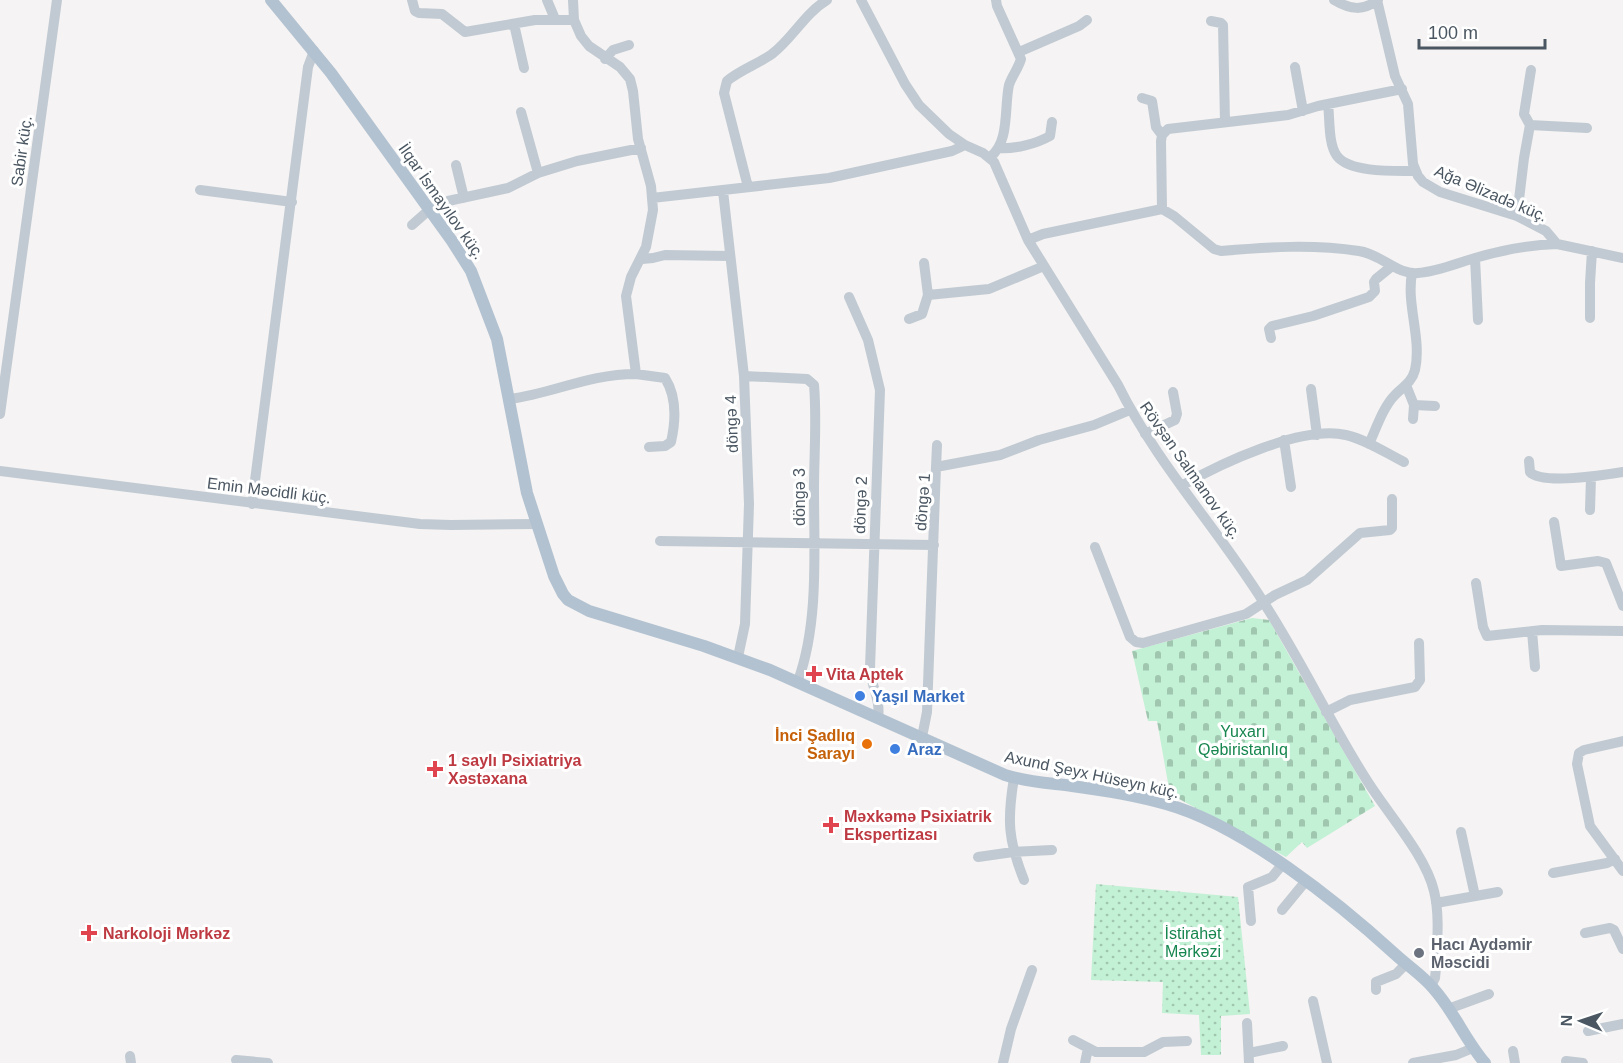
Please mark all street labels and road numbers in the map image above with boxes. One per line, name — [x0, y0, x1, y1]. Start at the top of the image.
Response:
street label: Sabir küç. — [8, 115, 35, 187]
street label: İlqar İsmayılov küç. — [395, 140, 489, 262]
street label: Ağa Əlizadə küç. — [1432, 162, 1550, 225]
street label: döngə 4 — [722, 395, 741, 453]
street label: Rövşən Salmanov küç. — [1137, 398, 1244, 542]
street label: döngə 3 — [791, 468, 808, 526]
street label: döngə 1 — [912, 472, 933, 531]
street label: Emin Məcidli küç. — [206, 474, 332, 507]
street label: döngə 2 — [851, 476, 870, 534]
street label: Axund Şeyx Hüseyn küç. — [1003, 748, 1181, 801]

